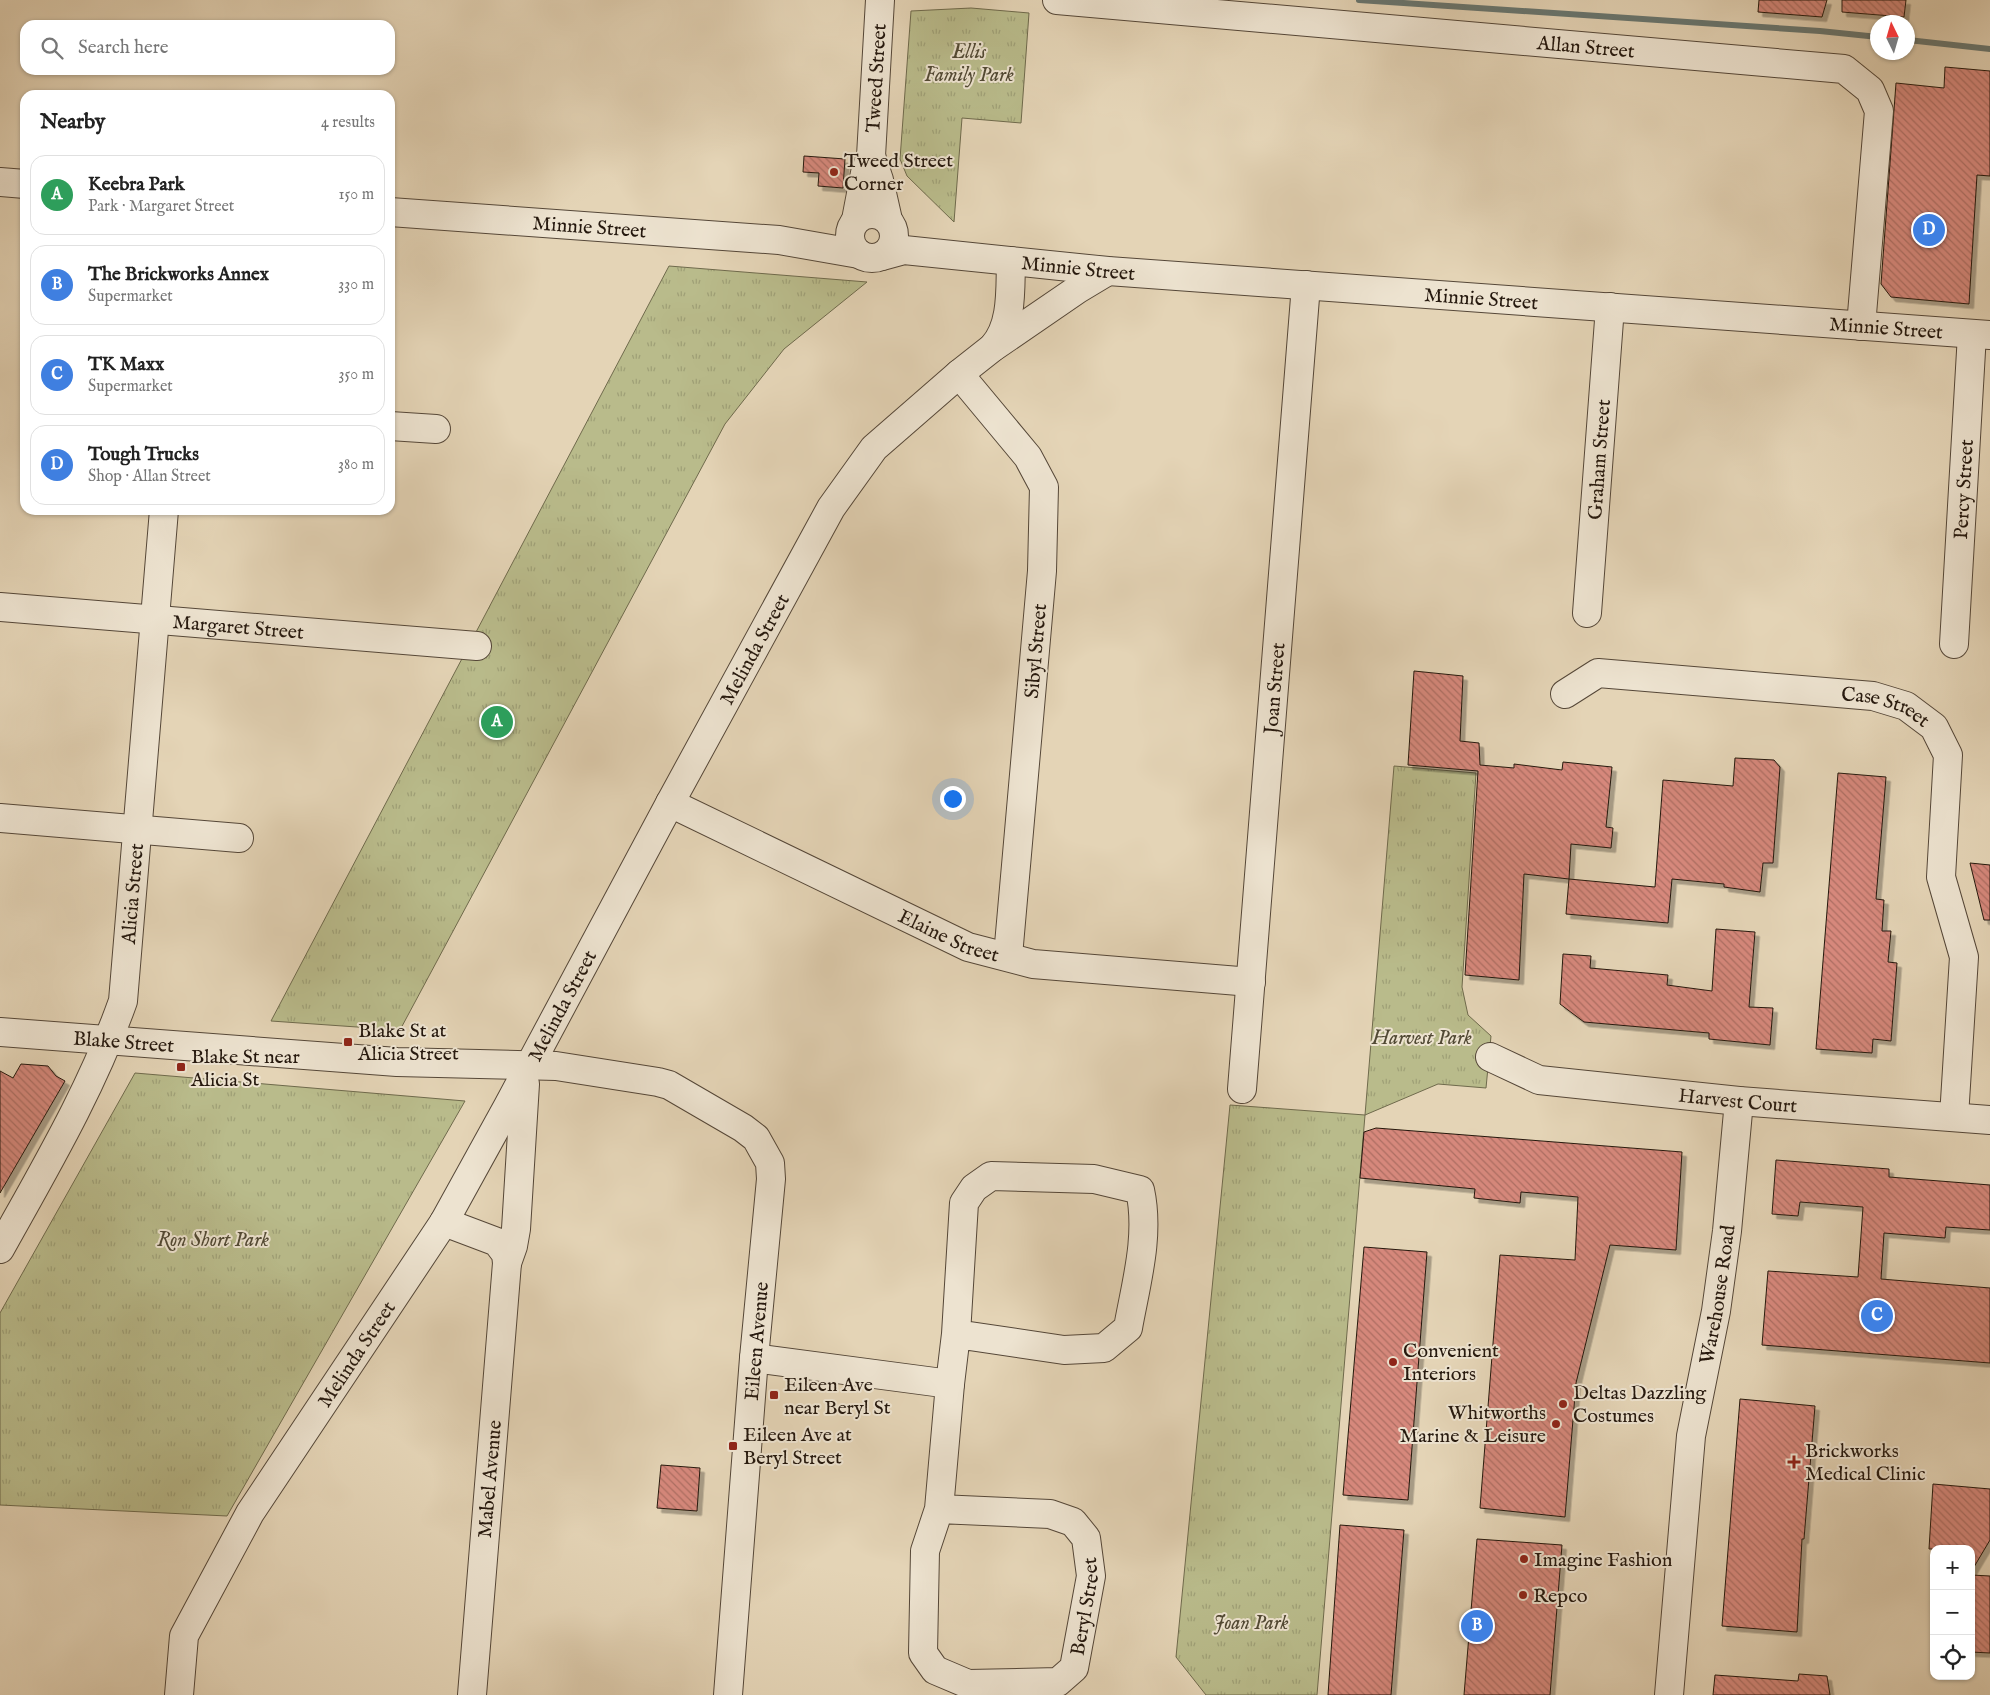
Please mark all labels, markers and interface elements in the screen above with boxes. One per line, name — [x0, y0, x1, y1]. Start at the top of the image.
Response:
north arrow — [1870, 15, 1915, 60]
search box — [20, 20, 395, 75]
street label: Tweed Street — [861, 23, 893, 133]
street label: Allan Street — [1535, 31, 1636, 65]
icon: search — [38, 34, 66, 62]
text: Search here — [78, 36, 169, 60]
park label: Ellis Family Park — [924, 40, 1014, 88]
text: Nearby — [40, 109, 105, 136]
text: 4 results — [321, 113, 375, 133]
place label: Tweed Street Corner — [844, 149, 953, 197]
marker: Tweed Street Corner — [828, 166, 840, 178]
text: Keebra Park — [88, 173, 185, 197]
text: A — [52, 185, 62, 205]
text: 150 m — [339, 185, 374, 205]
text: Park · Margaret Street — [88, 197, 234, 217]
street label: Minnie Street — [532, 211, 647, 244]
pin: D — [1913, 211, 1945, 249]
street label: Minnie Street — [1020, 251, 1136, 287]
text: The Brickworks Annex — [88, 263, 269, 287]
text: B — [52, 275, 62, 295]
text: 330 m — [338, 275, 374, 295]
street label: Minnie Street — [1423, 283, 1539, 316]
text: Supermarket — [88, 287, 173, 307]
street label: Minnie Street — [1828, 312, 1944, 346]
text: TK Maxx — [88, 353, 164, 377]
text: C — [51, 365, 63, 385]
text: 350 m — [339, 365, 374, 385]
text: Supermarket — [88, 377, 173, 397]
street label: Graham Street — [1583, 398, 1617, 521]
street label: Percy Street — [1949, 438, 1980, 540]
text: Tough Trucks — [88, 443, 199, 467]
text: D — [51, 455, 63, 475]
text: 380 m — [338, 455, 374, 475]
text: Shop · Allan Street — [88, 467, 211, 487]
street label: Melinda Street — [715, 590, 796, 710]
street label: Sibyl Street — [1020, 602, 1053, 700]
street label: Margaret Street — [171, 610, 305, 646]
street label: Joan Street — [1259, 641, 1292, 737]
street label: Case Street — [1840, 682, 1934, 734]
pin: A — [481, 703, 513, 741]
your location — [940, 786, 966, 812]
street label: Alicia Street — [117, 842, 150, 946]
street label: Elaine Street — [894, 904, 1002, 969]
street label: Melinda Street — [523, 946, 603, 1066]
place label: Blake St at Alicia Street — [357, 1019, 459, 1067]
park label: Harvest Park — [1371, 1026, 1472, 1051]
street label: Blake Street — [72, 1027, 175, 1059]
marker: Blake St at Alicia Street — [342, 1036, 354, 1048]
place label: Blake St near Alicia St — [190, 1045, 300, 1093]
marker: Blake St near Alicia St — [175, 1061, 187, 1073]
street label: Harvest Court — [1677, 1084, 1798, 1119]
street label: Warehouse Road — [1695, 1224, 1742, 1366]
park label: Ron Short Park — [157, 1228, 269, 1253]
street label: Eileen Avenue — [740, 1281, 775, 1402]
street label: Melinda Street — [313, 1297, 402, 1413]
pin: C — [1861, 1297, 1893, 1335]
place label: Convenient Interiors — [1403, 1339, 1499, 1387]
marker: Convenient Interiors — [1387, 1356, 1399, 1368]
place label: Eileen Ave near Beryl St — [784, 1373, 891, 1421]
place label: Deltas Dazzling Costumes — [1573, 1381, 1707, 1429]
marker: Eileen Ave near Beryl St — [768, 1389, 780, 1401]
marker: Deltas Dazzling Costumes — [1557, 1398, 1569, 1410]
place label: Whitworths Marine & Leisure — [1399, 1401, 1546, 1449]
marker: Whitworths Marine & Leisure — [1550, 1418, 1562, 1430]
street label: Mabel Avenue — [473, 1419, 508, 1539]
place label: Eileen Ave at Beryl Street — [743, 1423, 852, 1471]
place label: Brickworks Medical Clinic — [1805, 1439, 1925, 1487]
marker: Eileen Ave at Beryl Street — [727, 1440, 739, 1452]
marker: Brickworks Medical Clinic — [1787, 1455, 1801, 1469]
map controls — [1930, 1545, 1975, 1680]
button: + — [1930, 1545, 1975, 1590]
place label: Imagine Fashion — [1534, 1548, 1673, 1573]
marker: Imagine Fashion — [1518, 1553, 1530, 1565]
street label: Beryl Street — [1066, 1556, 1105, 1658]
place label: Repco — [1533, 1584, 1588, 1609]
marker: Repco — [1517, 1589, 1529, 1601]
button: − — [1930, 1590, 1975, 1635]
pin: B — [1461, 1607, 1493, 1645]
park label: Joan Park — [1214, 1611, 1288, 1636]
button: locate — [1930, 1635, 1975, 1680]

